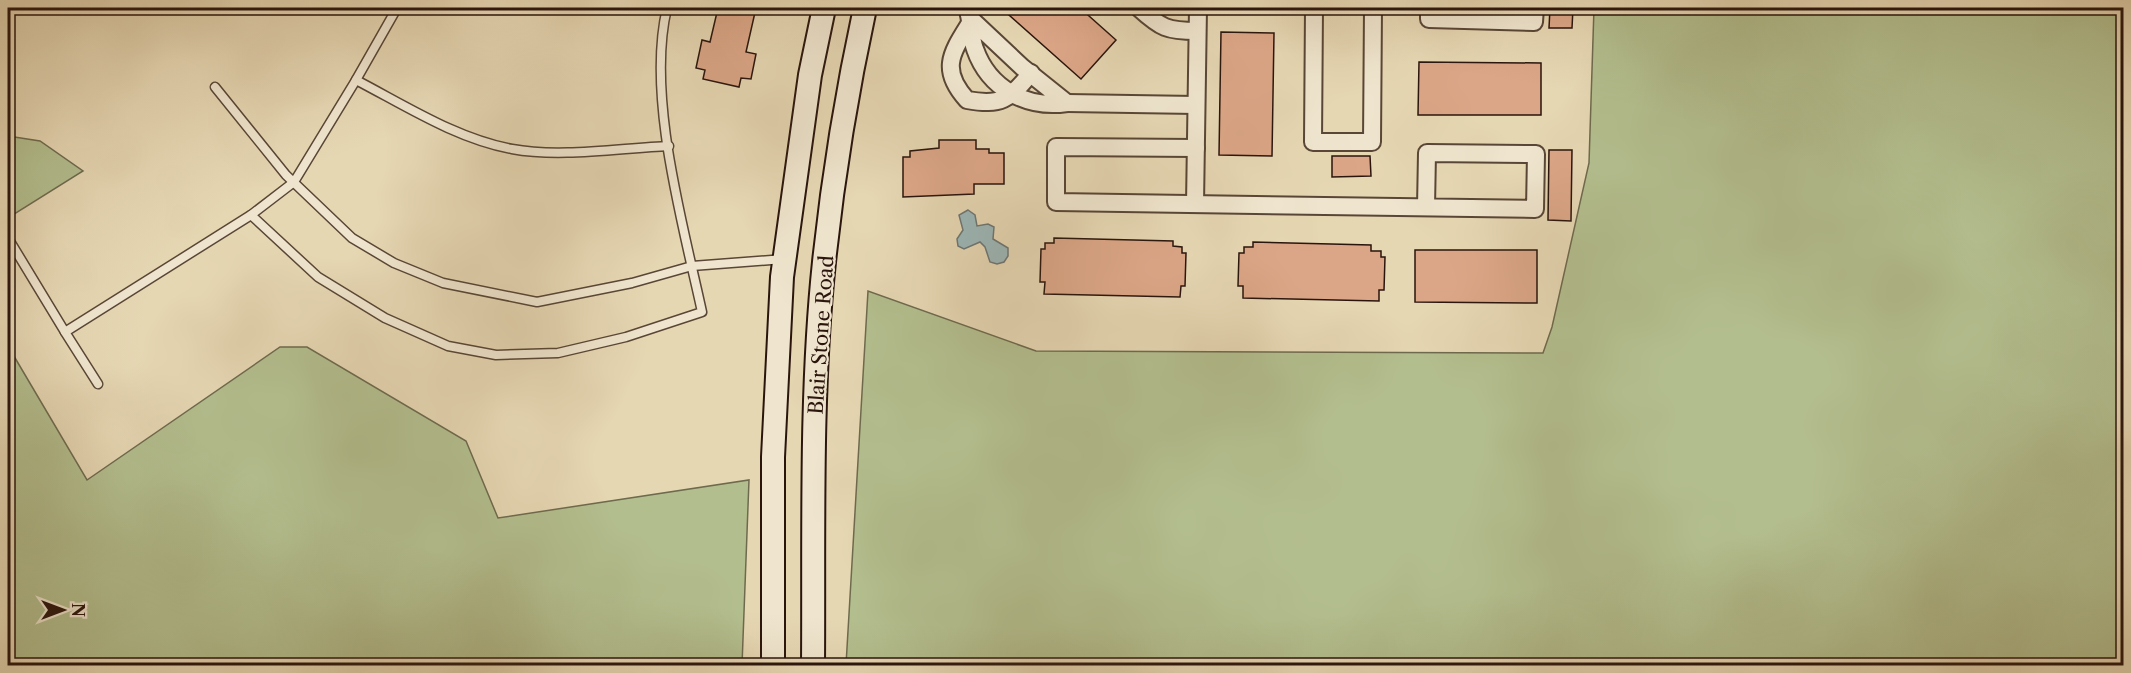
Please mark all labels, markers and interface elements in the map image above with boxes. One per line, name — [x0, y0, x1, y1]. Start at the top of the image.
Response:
street label: Blair Stone Road — [803, 255, 839, 415]
north arrow — [33, 580, 93, 640]
text: N — [68, 603, 88, 617]

